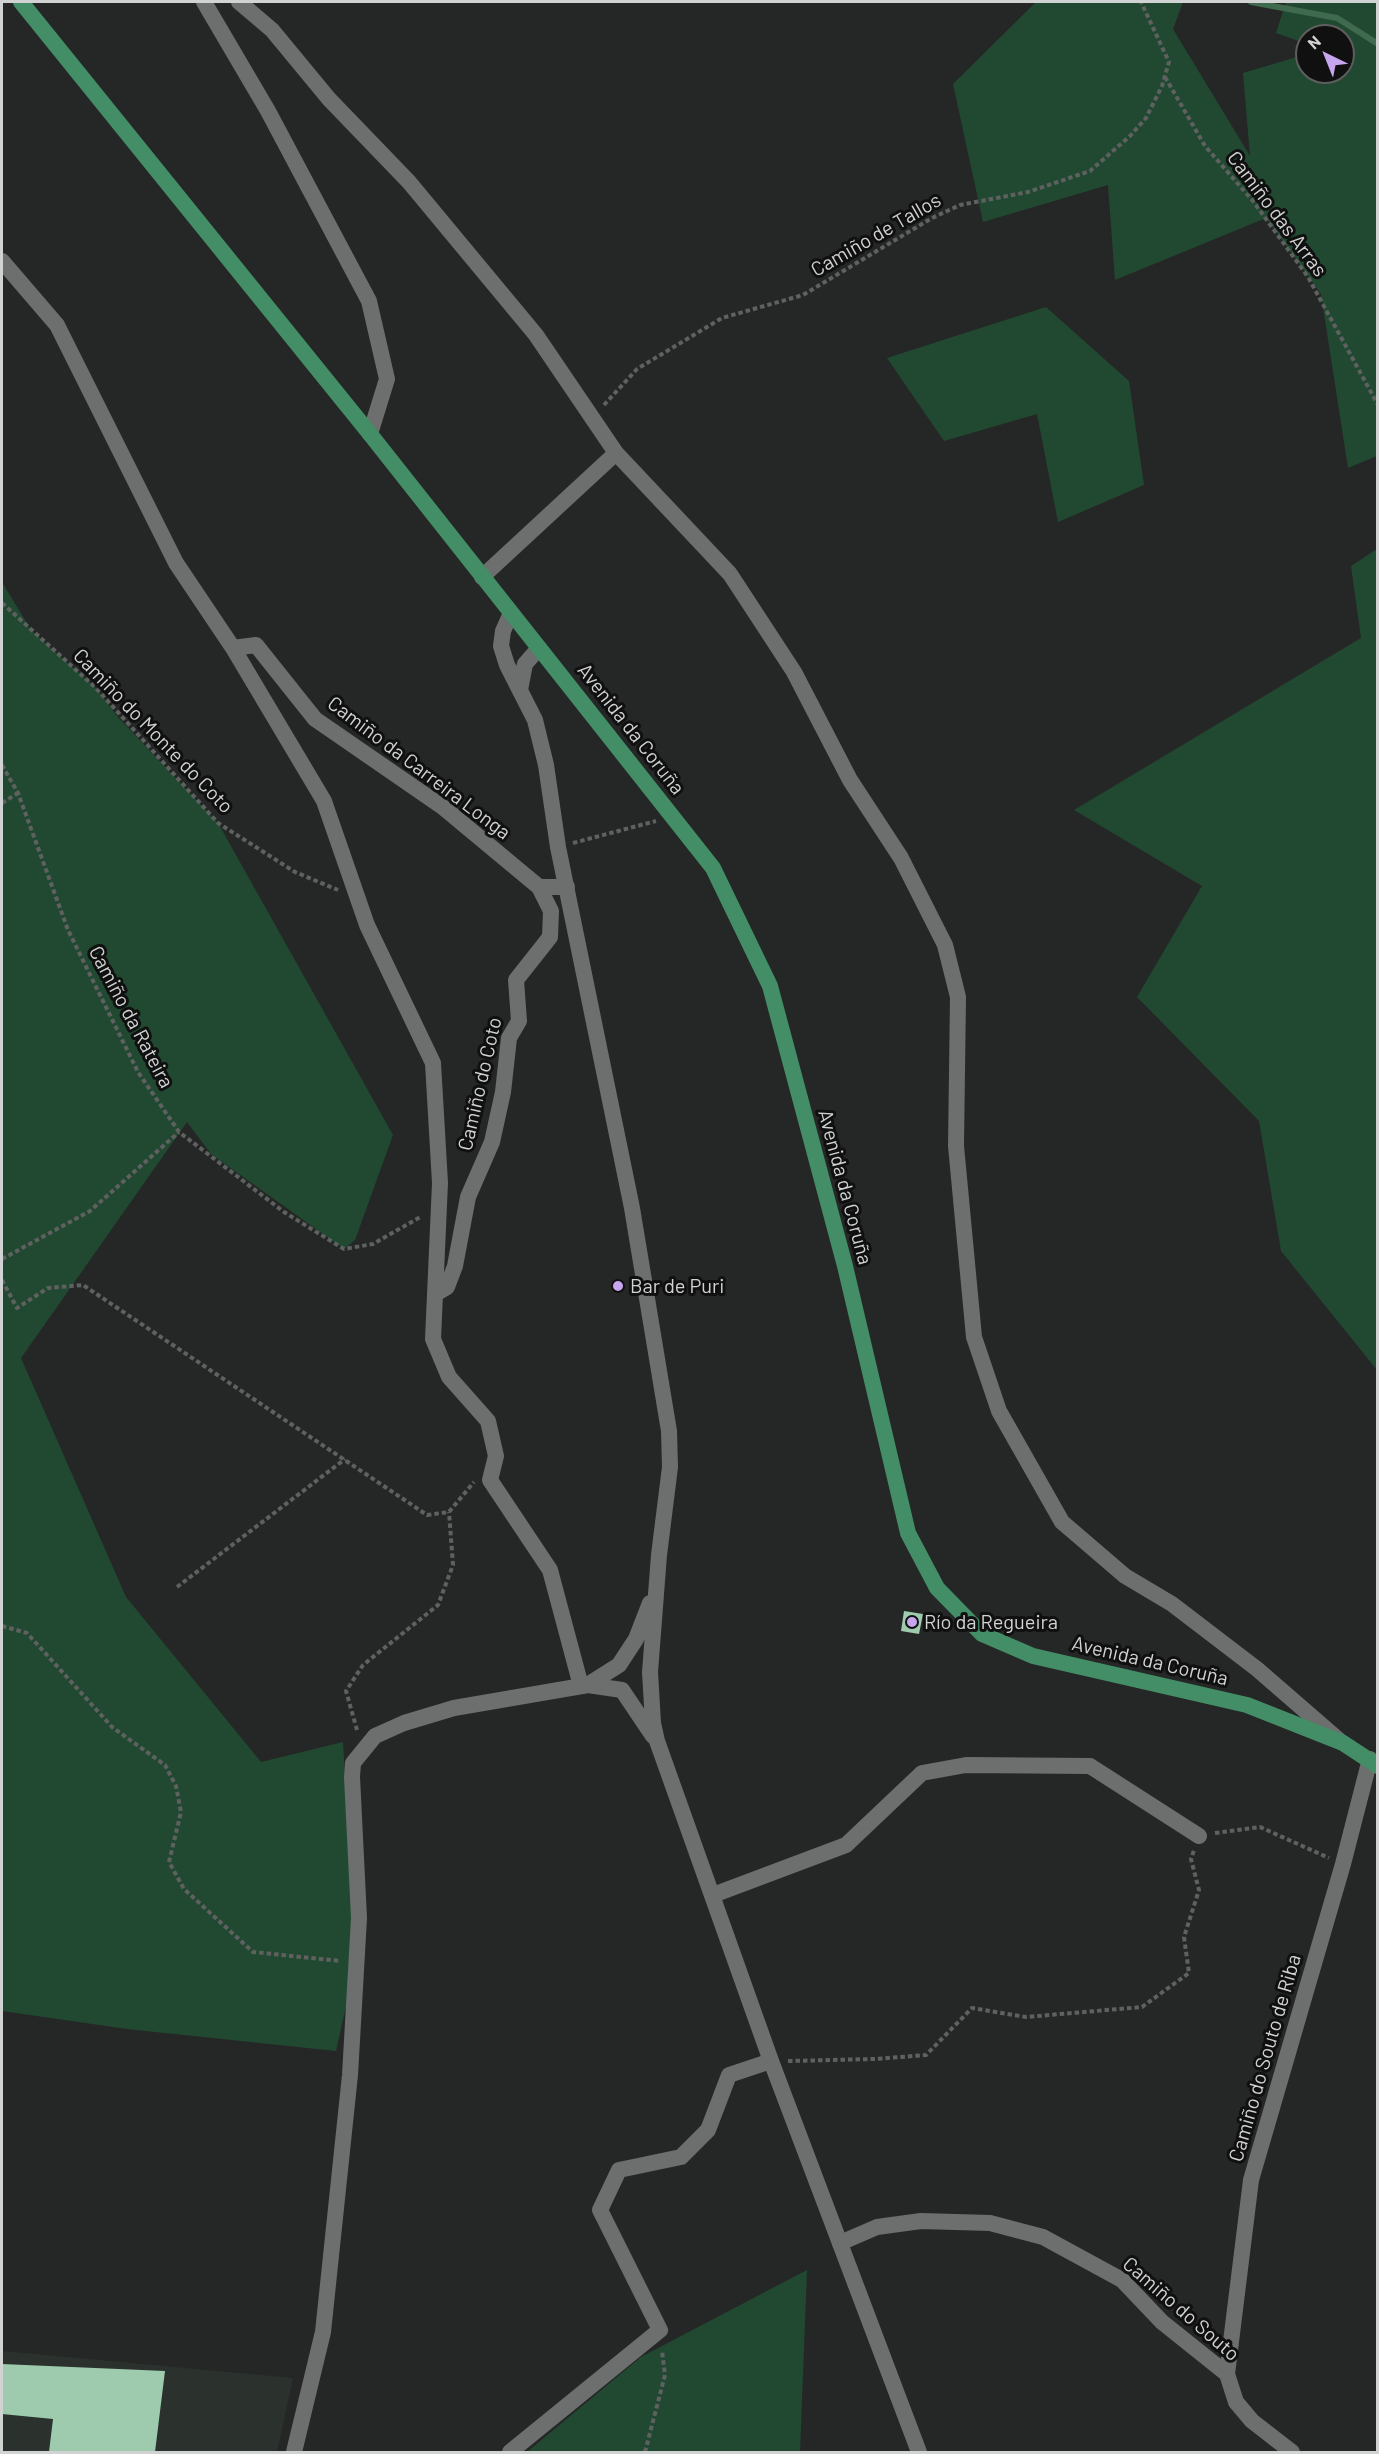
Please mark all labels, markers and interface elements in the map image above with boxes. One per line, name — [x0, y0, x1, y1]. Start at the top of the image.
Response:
north arrow — [1295, 24, 1355, 84]
text: N — [1303, 31, 1324, 53]
street label: Camiño das Arras — [1222, 147, 1332, 281]
street label: Camiño de Tallos — [807, 188, 945, 282]
street label: Camiño do Monte do Coto — [68, 644, 238, 818]
street label: Avenida da Coruña — [572, 659, 690, 799]
street label: Camiño da Carreira Longa — [323, 691, 515, 845]
street label: Camiño da Rateira — [83, 942, 179, 1092]
street label: Camiño do Coto — [453, 1015, 507, 1153]
street label: Avenida da Coruña — [813, 1107, 877, 1267]
place label: Bar de Puri — [630, 1274, 724, 1298]
marker: Bar de Puri — [611, 1279, 625, 1293]
place label: Río da Regueira — [924, 1610, 1058, 1634]
marker: Río da Regueira — [905, 1615, 919, 1629]
street label: Avenida da Coruña — [1070, 1631, 1230, 1691]
street label: Camiño do Souto de Riba — [1224, 1952, 1306, 2164]
street label: Camiño do Souto — [1118, 2252, 1244, 2366]

